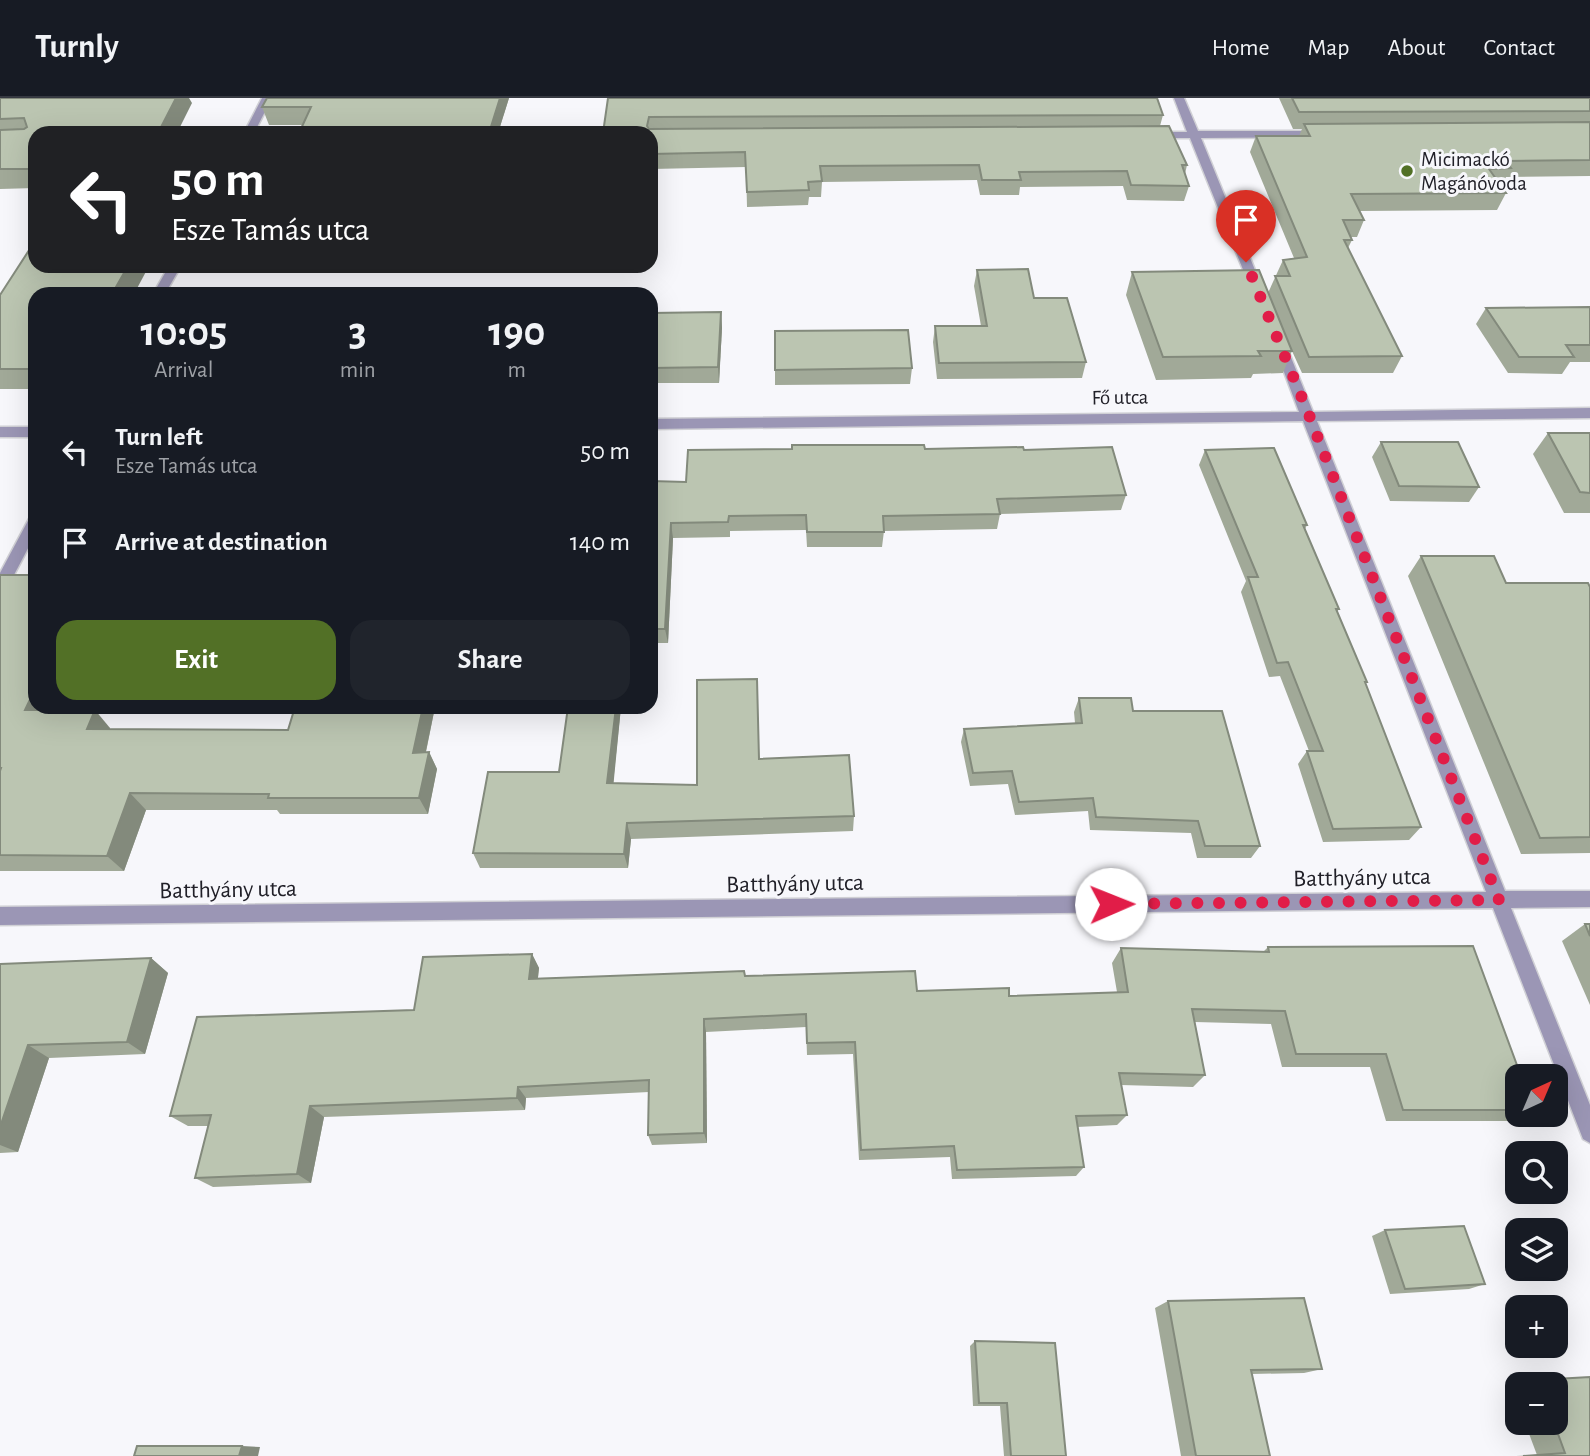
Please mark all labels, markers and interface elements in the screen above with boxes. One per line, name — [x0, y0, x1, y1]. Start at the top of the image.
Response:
text: Turnly — [35, 31, 119, 64]
text: Home — [1212, 36, 1270, 60]
text: Map — [1308, 36, 1350, 60]
text: About — [1388, 36, 1445, 60]
text: Contact — [1483, 36, 1555, 60]
place label: Micimackó Magánóvoda — [1421, 149, 1527, 194]
icon: left — [56, 154, 147, 245]
text: 50 m — [171, 156, 265, 205]
marker: Micimackó Magánóvoda — [1399, 163, 1415, 179]
pin — [1216, 190, 1276, 262]
icon: arrive — [1227, 201, 1265, 239]
text: Esze Tamás utca — [171, 214, 369, 246]
text: 10:05 — [141, 311, 227, 353]
text: 3 — [349, 311, 367, 353]
text: 190 — [488, 311, 545, 353]
text: Arrival — [154, 359, 213, 382]
text: min — [340, 359, 376, 382]
text: m — [508, 359, 526, 382]
street label: Fő utca — [1091, 387, 1149, 408]
text: Turn left — [115, 424, 203, 450]
icon: left — [56, 433, 94, 471]
text: 50 m — [580, 438, 630, 464]
text: Esze Tamás utca — [115, 455, 258, 478]
icon: arrive — [56, 524, 94, 562]
text: Arrive at destination — [115, 529, 328, 555]
text: 140 m — [570, 529, 630, 555]
button: Exit — [56, 620, 336, 700]
button: Share — [350, 620, 630, 700]
street label: Batthyány utca — [1293, 865, 1431, 891]
position arrow — [1074, 867, 1148, 941]
street label: Batthyány utca — [726, 871, 864, 897]
street label: Batthyány utca — [159, 877, 297, 903]
north arrow — [1505, 1064, 1568, 1127]
map controls — [1505, 1064, 1568, 1435]
button: search — [1505, 1141, 1568, 1204]
button: layers — [1505, 1218, 1568, 1281]
button: + — [1505, 1295, 1568, 1358]
button: − — [1505, 1372, 1568, 1435]

